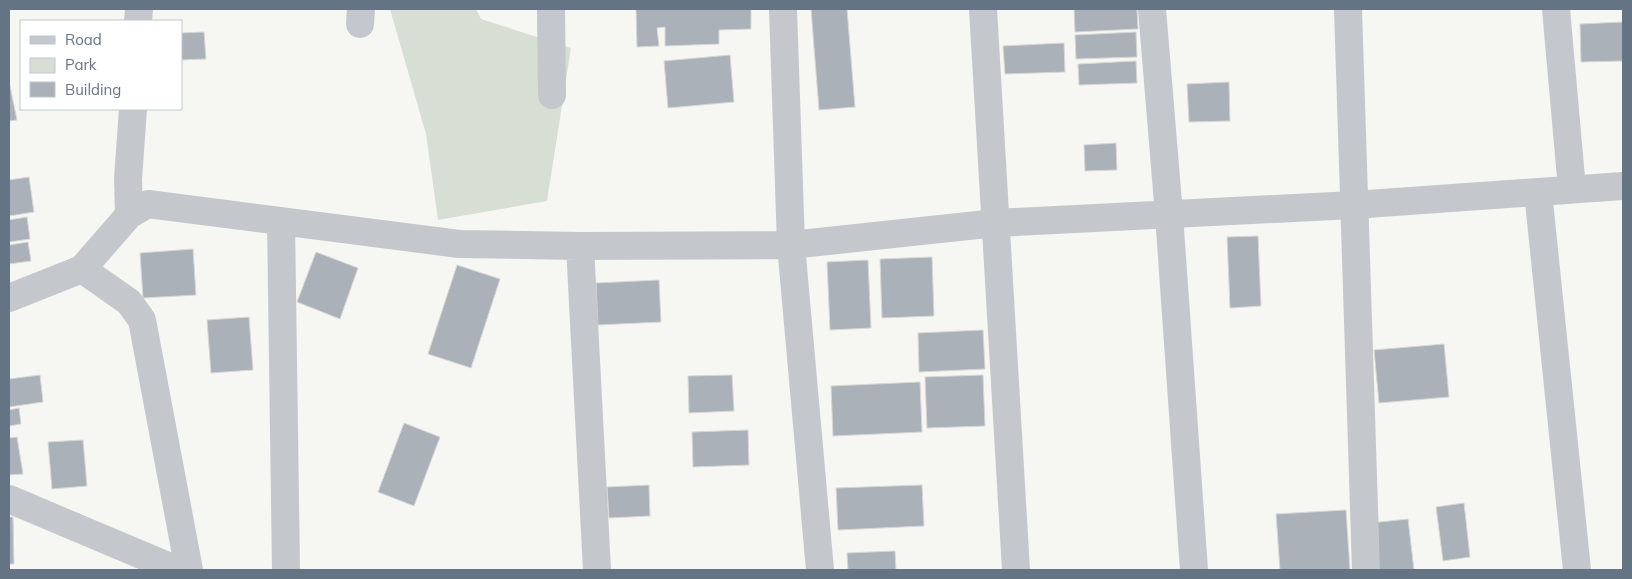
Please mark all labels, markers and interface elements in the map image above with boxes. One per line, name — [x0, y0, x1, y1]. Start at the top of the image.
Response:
legend — [20, 20, 182, 110]
text: Road — [65, 30, 102, 49]
text: Park — [65, 55, 97, 74]
text: Building — [65, 80, 121, 99]

